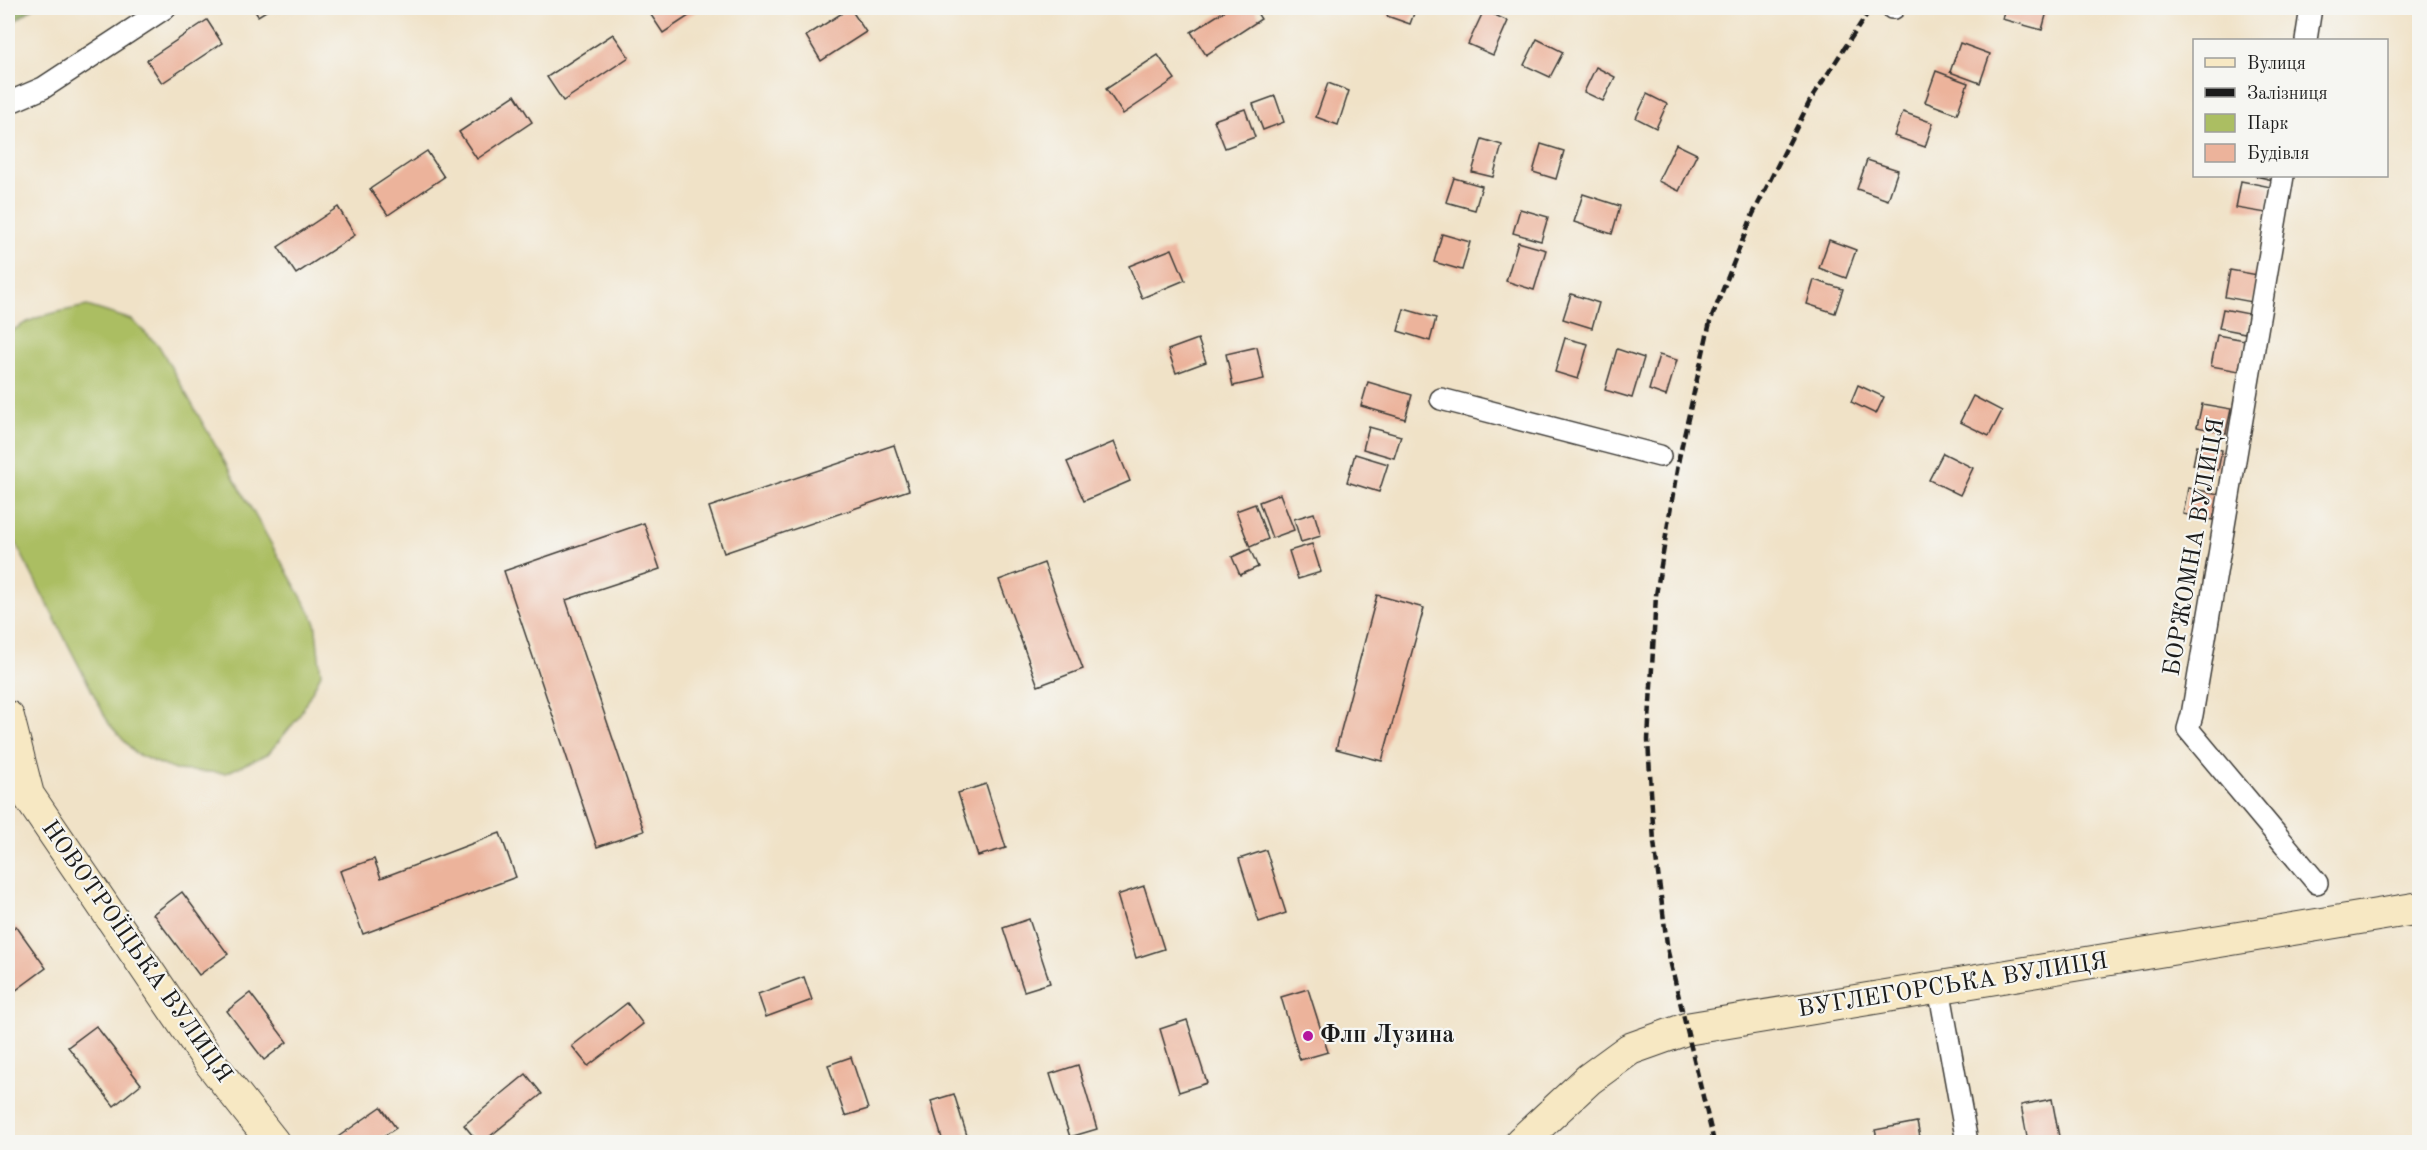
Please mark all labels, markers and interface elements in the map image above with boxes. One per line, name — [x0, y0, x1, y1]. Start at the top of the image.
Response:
legend — [2193, 39, 2388, 177]
text: Вулиця — [2247, 55, 2306, 73]
text: Залізниця — [2247, 85, 2328, 103]
text: Парк — [2247, 115, 2288, 133]
text: Будівля — [2247, 145, 2309, 163]
street label: БОРЖОМНА ВУЛИЦЯ — [2160, 416, 2230, 678]
street label: НОВОТРОЇЦЬКА ВУЛИЦЯ — [36, 815, 238, 1087]
street label: ВУГЛЕГОРСЬКА ВУЛИЦЯ — [1796, 950, 2110, 1022]
place label: Флп Лузина — [1320, 1024, 1454, 1048]
marker: Флп Лузина — [1301, 1029, 1315, 1043]

